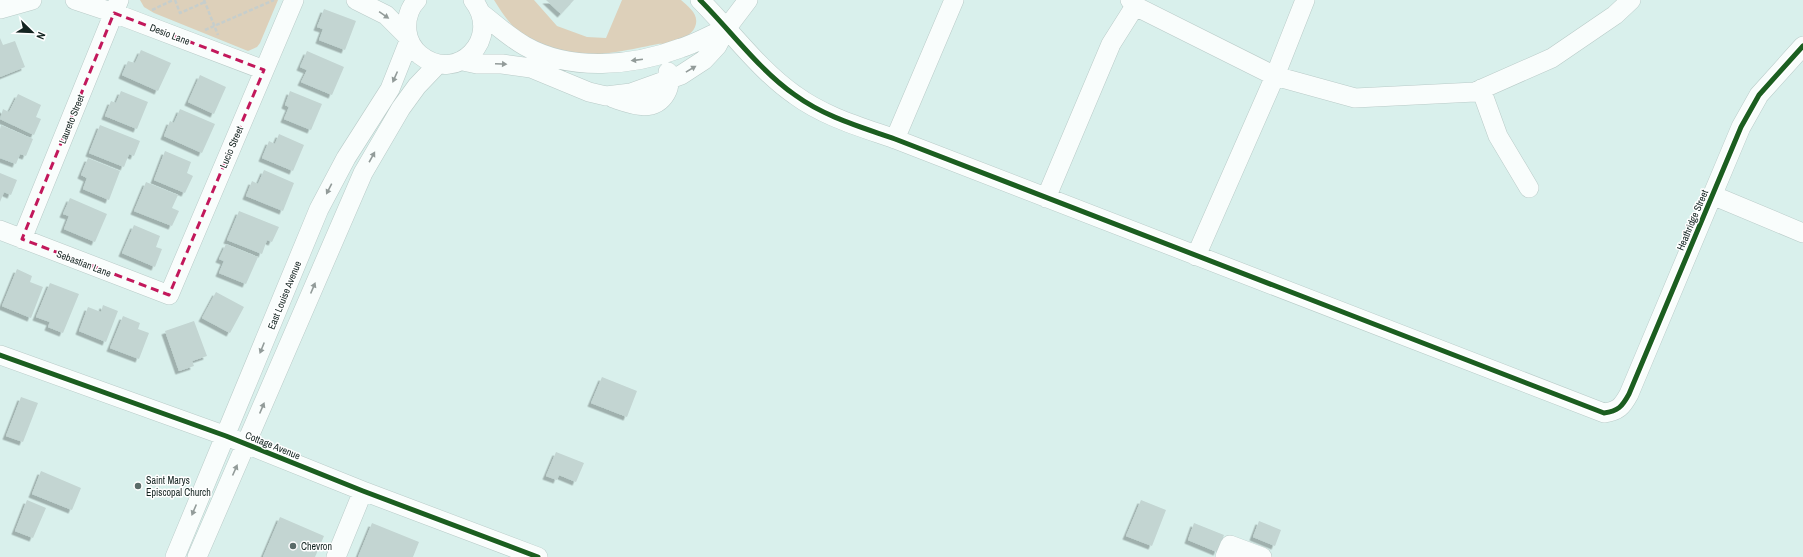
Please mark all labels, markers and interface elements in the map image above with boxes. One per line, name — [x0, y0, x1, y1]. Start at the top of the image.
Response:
one-way arrow — [379, 11, 389, 19]
north arrow — [12, 12, 52, 52]
street label: Desio Lane — [148, 21, 192, 48]
text: N — [33, 30, 49, 42]
one-way arrow — [631, 57, 643, 63]
one-way arrow — [495, 61, 507, 68]
one-way arrow — [686, 65, 696, 73]
one-way arrow — [392, 72, 398, 83]
street label: Laureto Street — [56, 92, 87, 146]
street label: Lucio Street — [217, 124, 246, 170]
one-way arrow — [368, 151, 375, 163]
one-way arrow — [326, 183, 332, 195]
street label: Heathridge Street — [1674, 187, 1711, 253]
street label: Sebastian Lane — [55, 247, 113, 280]
street label: East Louise Avenue — [265, 259, 304, 331]
one-way arrow — [310, 282, 316, 294]
one-way arrow — [259, 342, 265, 353]
one-way arrow — [259, 402, 265, 414]
street label: Cottage Avenue — [243, 429, 303, 463]
one-way arrow — [232, 463, 238, 475]
place label: Saint Marys Episcopal Church — [146, 474, 211, 499]
marker: Saint Marys Episcopal Church — [133, 481, 143, 491]
one-way arrow — [191, 505, 197, 517]
place label: Chevron — [301, 540, 332, 553]
marker: Chevron — [288, 541, 298, 551]

